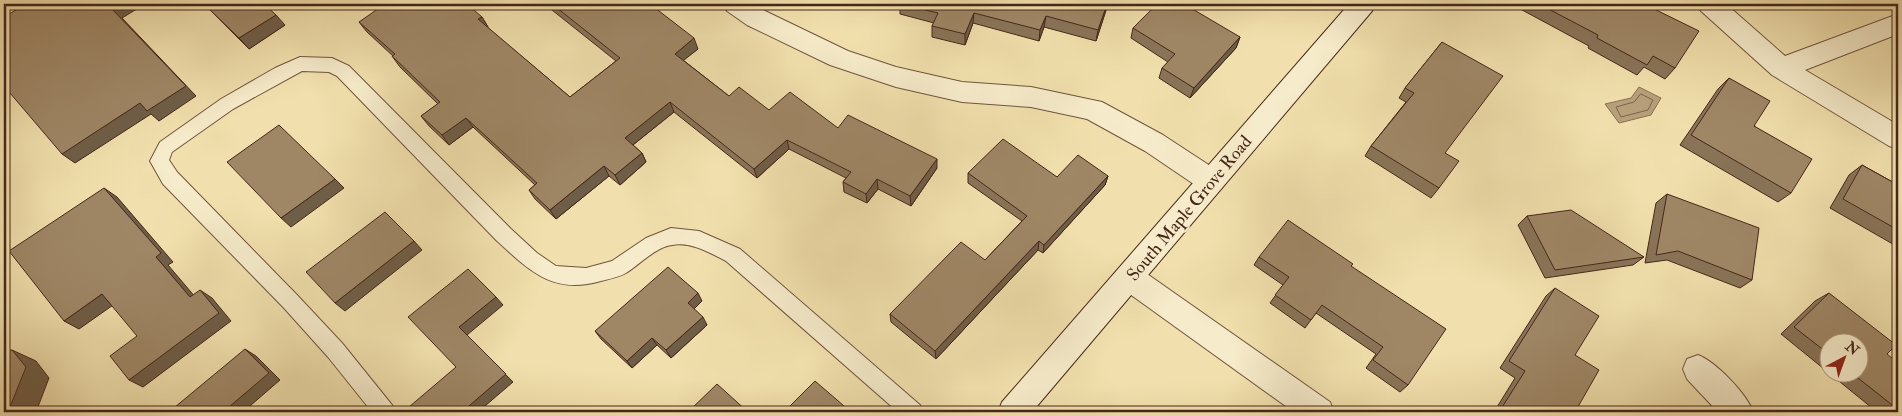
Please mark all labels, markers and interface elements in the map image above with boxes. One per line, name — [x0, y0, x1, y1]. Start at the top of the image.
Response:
street label: South Maple Grove Road — [1122, 131, 1257, 286]
north arrow — [1820, 334, 1870, 384]
text: N — [1841, 337, 1863, 359]

